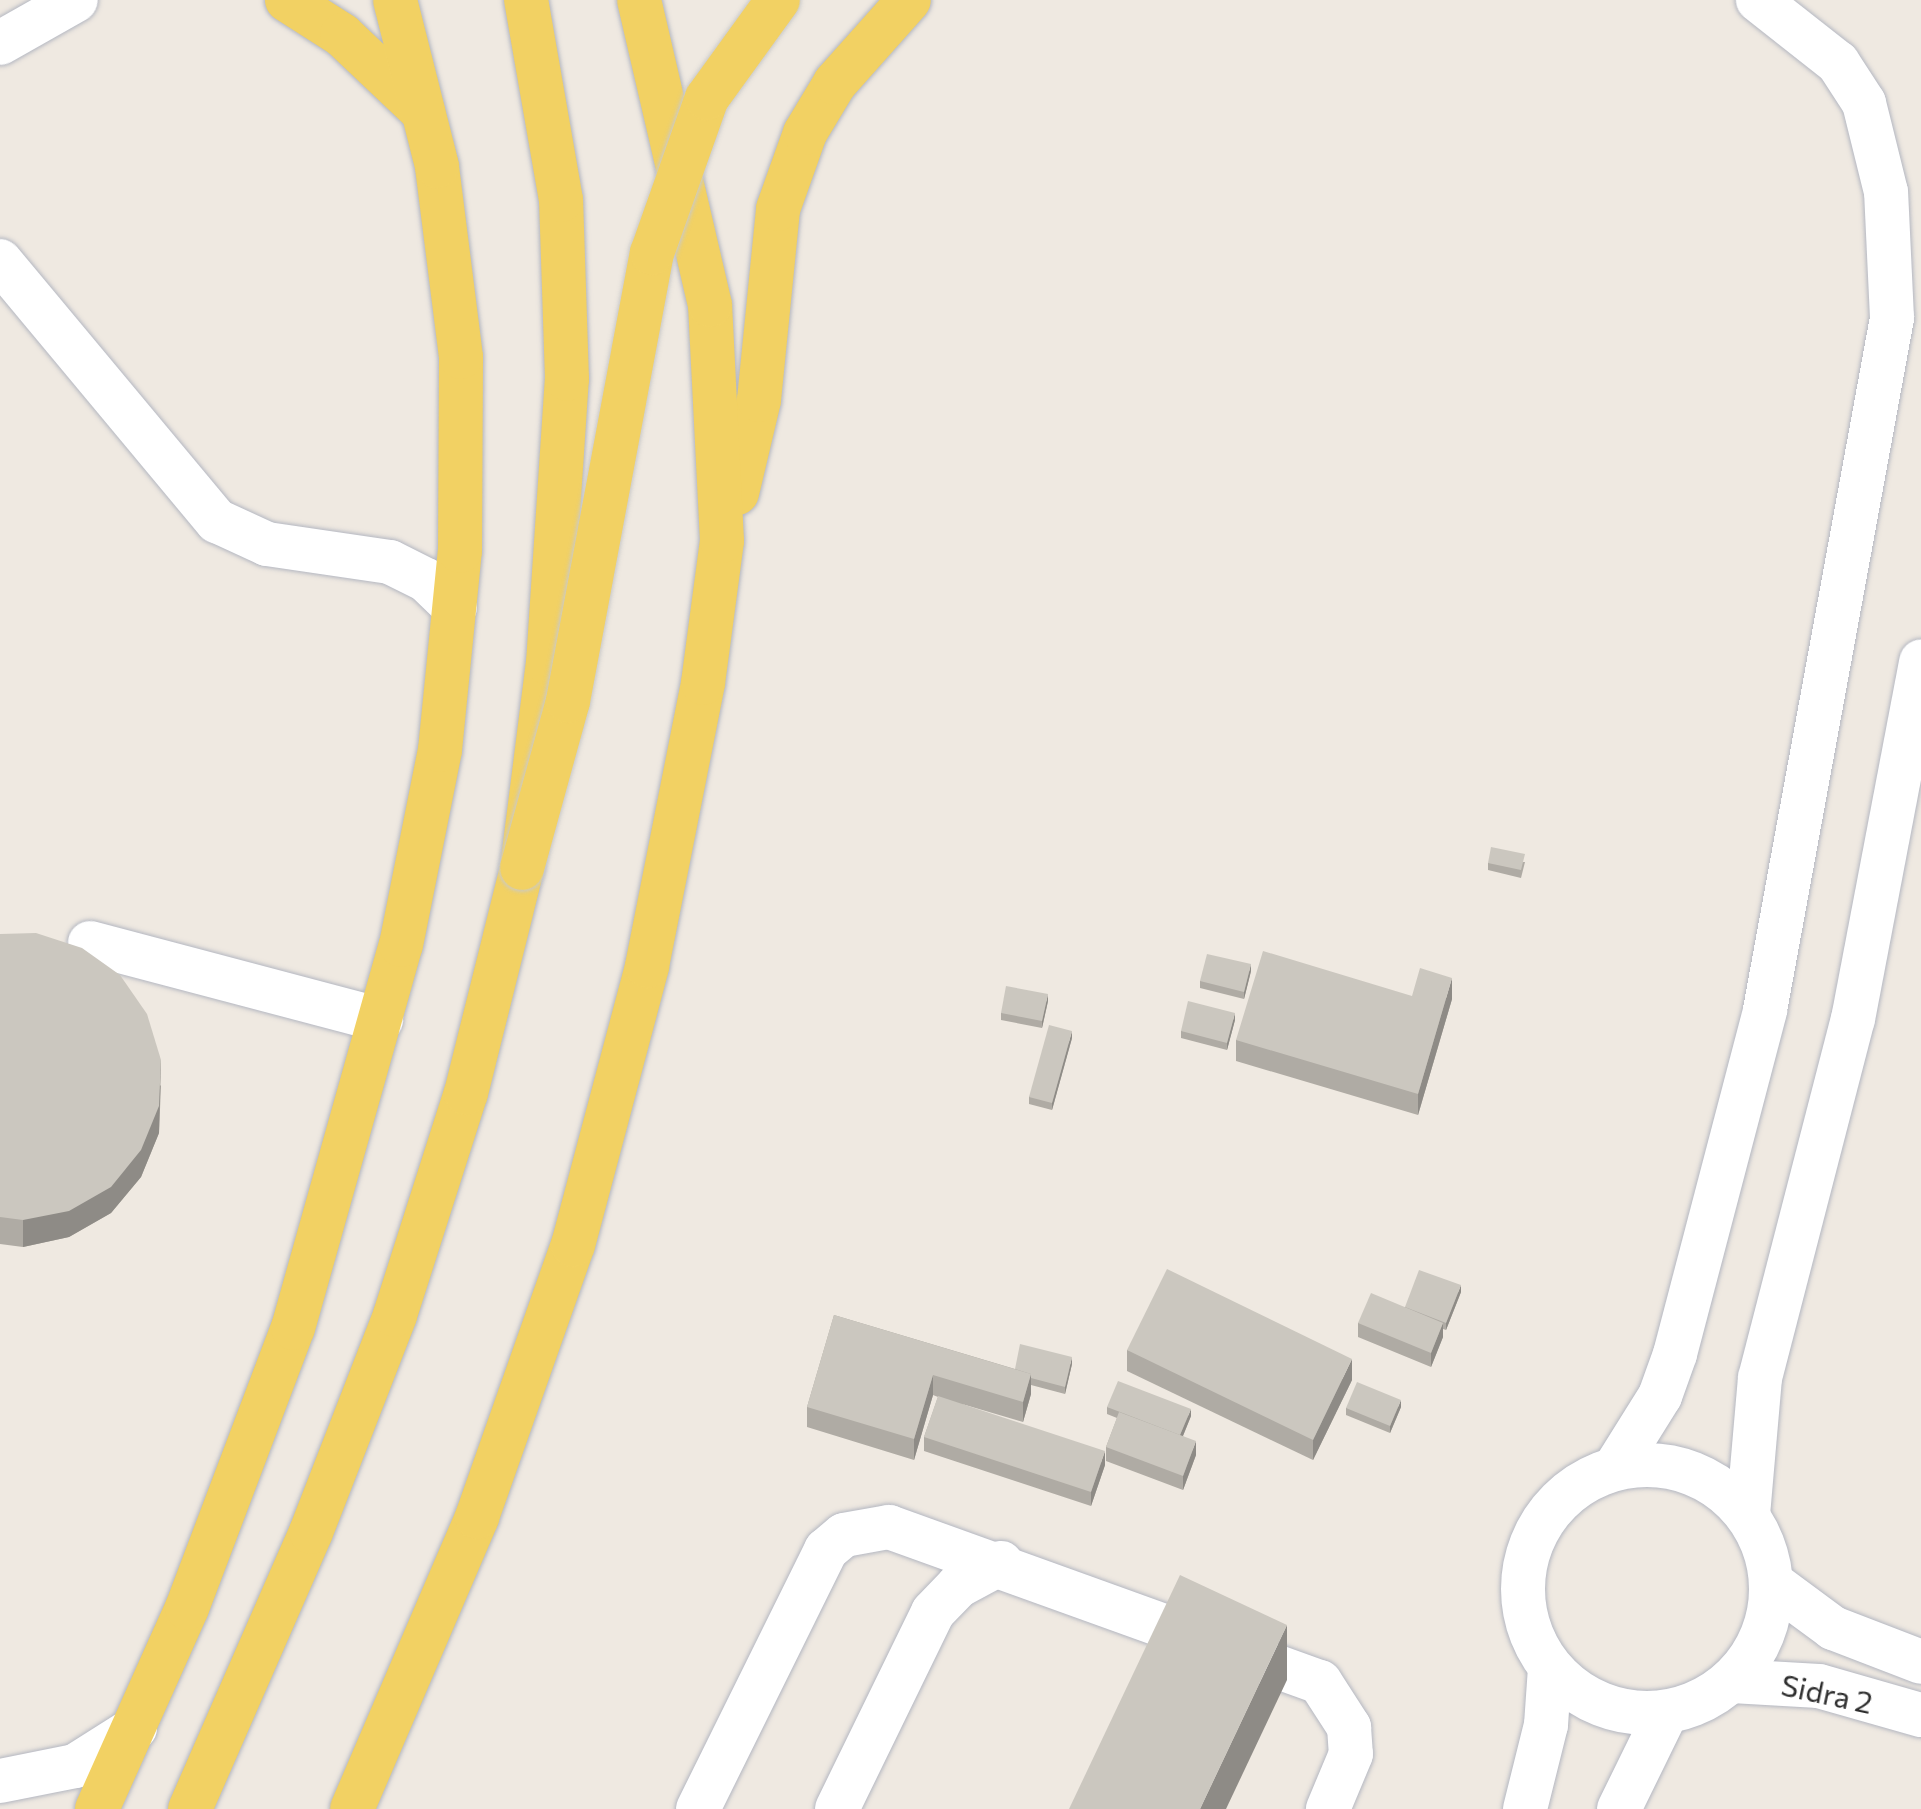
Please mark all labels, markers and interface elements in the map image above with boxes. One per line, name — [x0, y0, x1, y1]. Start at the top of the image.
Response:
street label: Sidra 2 — [1778, 1666, 1876, 1720]

